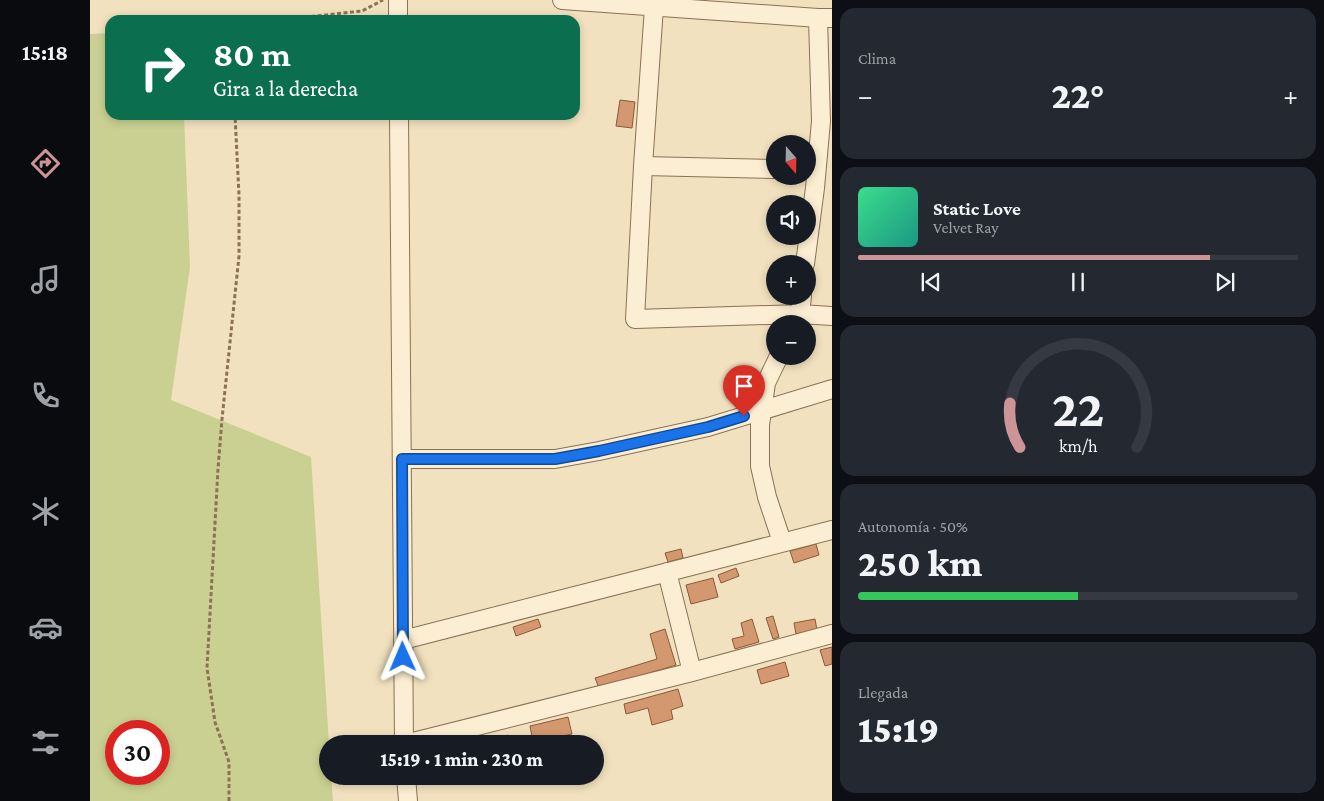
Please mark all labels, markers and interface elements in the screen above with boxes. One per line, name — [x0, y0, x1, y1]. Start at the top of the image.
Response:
icon: right — [130, 35, 195, 100]
text: 80 m — [213, 35, 291, 74]
text: 15:18 — [22, 40, 68, 65]
text: Clima — [858, 50, 896, 67]
text: 22° — [1051, 74, 1105, 116]
text: Gira a la derecha — [213, 76, 358, 101]
text: − — [858, 80, 873, 111]
text: + — [1283, 80, 1298, 111]
north arrow — [766, 135, 816, 185]
map controls — [766, 135, 816, 365]
icon: directions — [28, 146, 63, 181]
button: sound — [766, 195, 816, 245]
text: Static Love — [933, 198, 1021, 219]
text: Velvet Ray — [933, 219, 999, 236]
button: + — [766, 255, 816, 305]
icon: music — [28, 262, 63, 297]
icon: previous — [917, 268, 945, 296]
icon: pause — [1064, 268, 1092, 296]
icon: next — [1211, 268, 1239, 296]
button: − — [766, 315, 816, 365]
pin — [723, 365, 765, 416]
icon: arrive — [730, 372, 758, 400]
icon: phone — [28, 378, 63, 413]
text: 22 — [1052, 379, 1104, 437]
text: km/h — [1059, 436, 1098, 456]
icon: climate — [28, 494, 63, 529]
text: Autonomía · 50% — [858, 518, 968, 535]
text: 250 km — [858, 542, 982, 584]
icon: car — [28, 610, 63, 645]
position arrow — [376, 630, 428, 682]
text: Llegada — [858, 684, 908, 701]
text: 15:19 — [858, 708, 939, 750]
speed limit sign: 30 — [105, 720, 170, 785]
icon: filters — [28, 725, 63, 760]
text: 15:19 · 1 min · 230 m — [380, 749, 543, 770]

